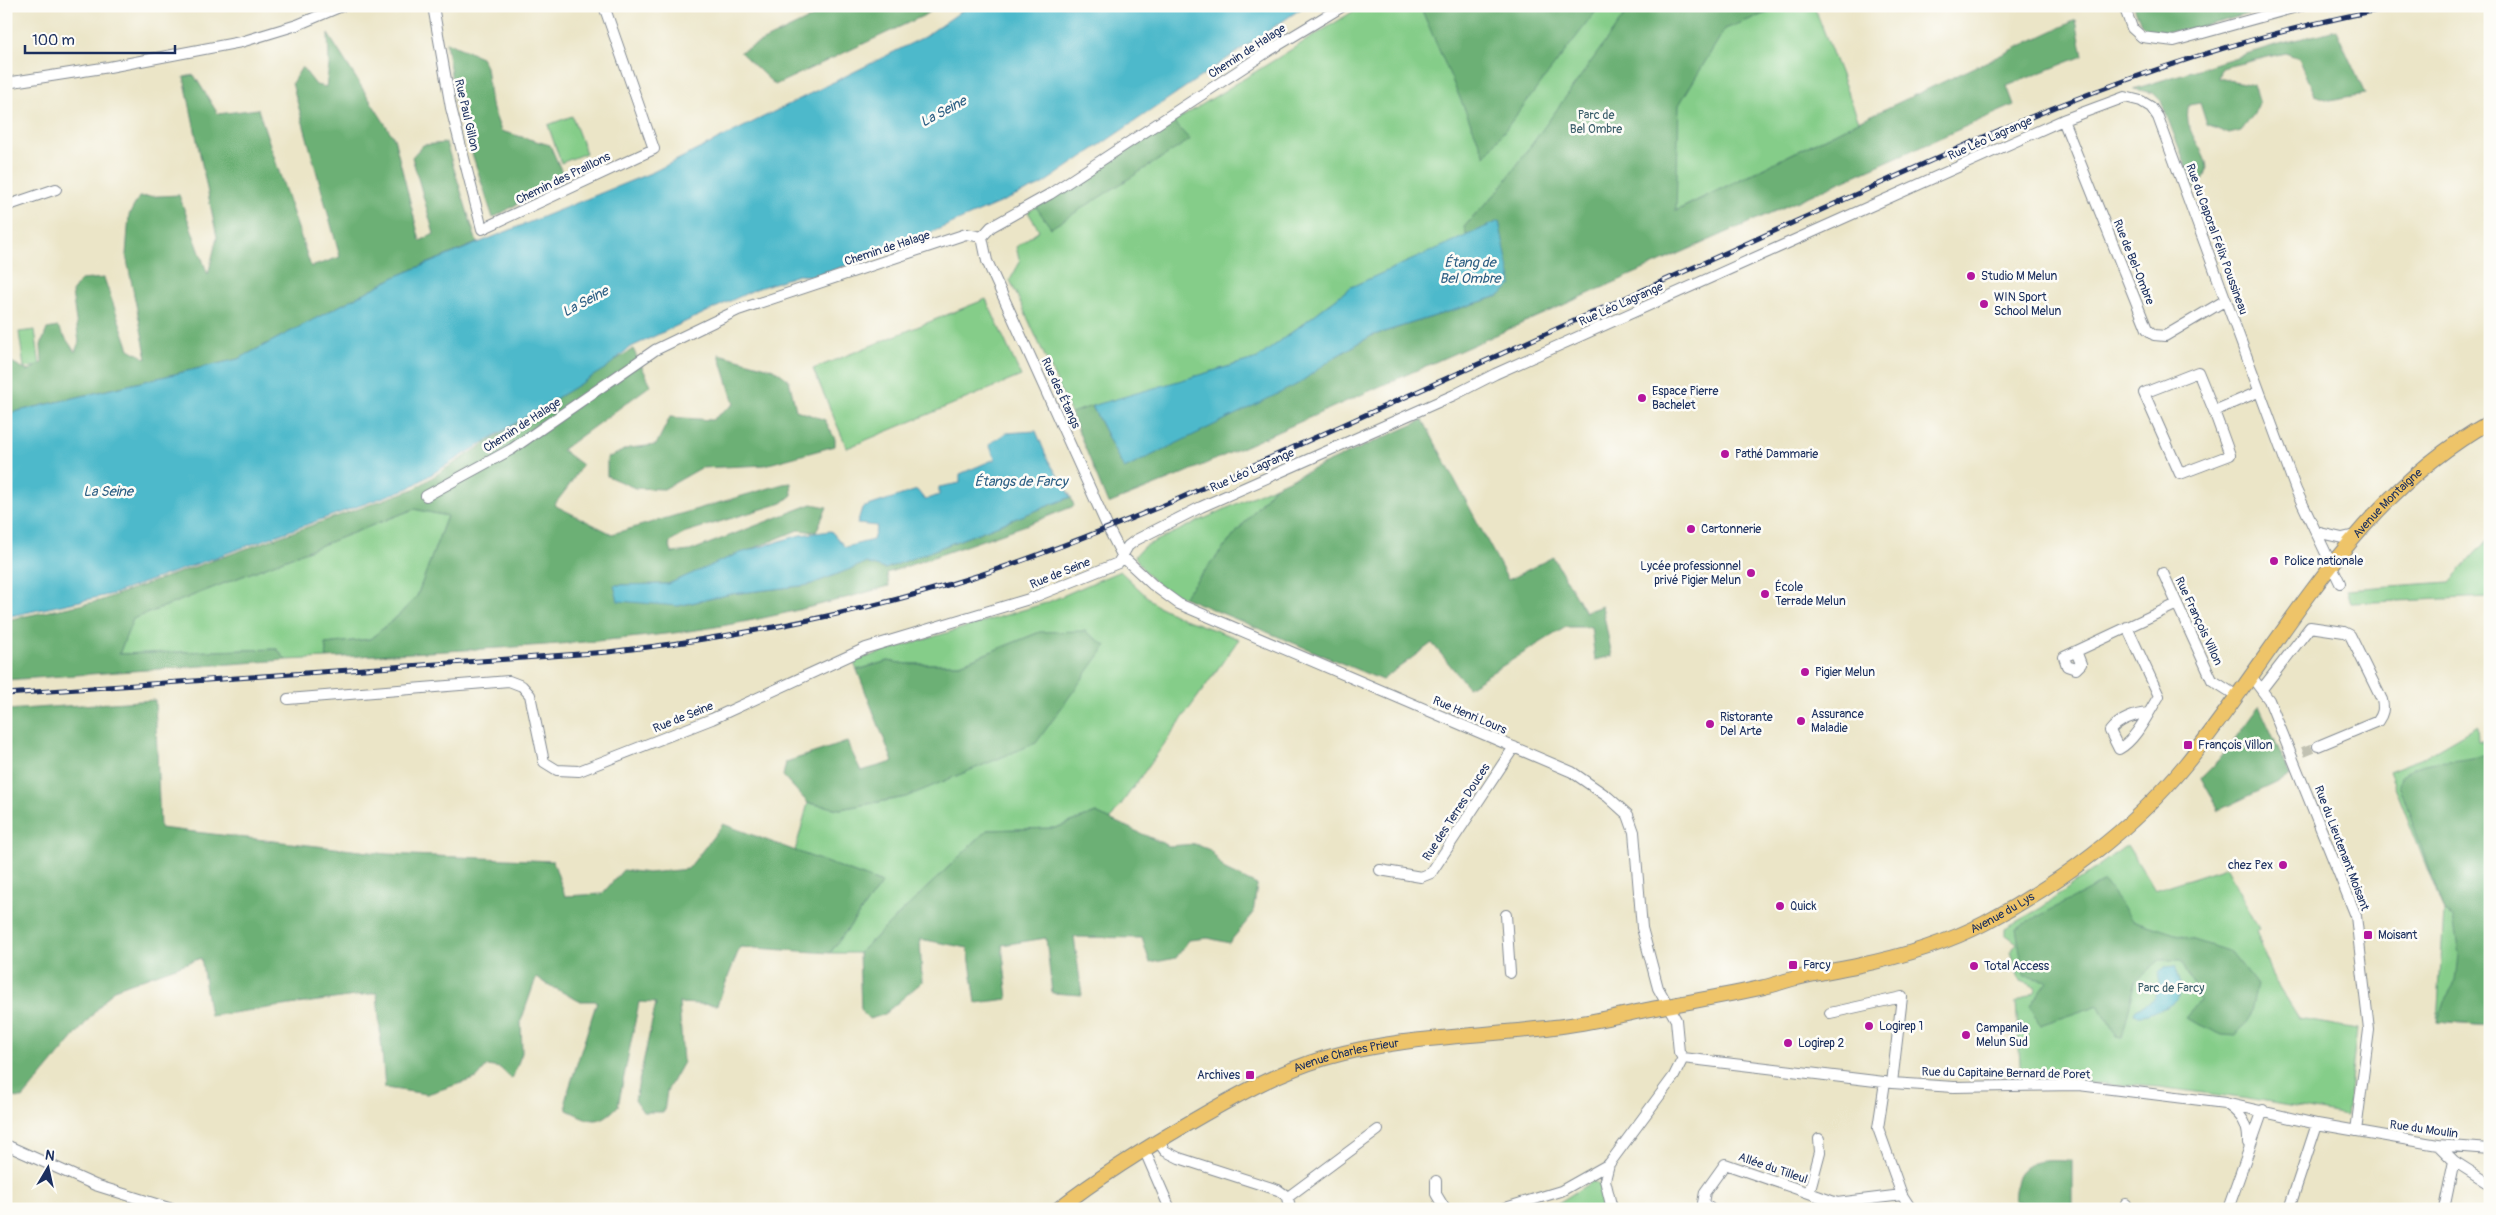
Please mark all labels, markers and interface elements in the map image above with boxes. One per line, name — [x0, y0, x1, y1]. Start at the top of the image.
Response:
street label: Chemin de Halage — [1206, 21, 1289, 82]
scale bar — [25, 22, 175, 54]
text: 100 m — [32, 31, 75, 50]
street label: Rue Paul Gillon — [451, 78, 482, 153]
water label: La Seine — [917, 91, 971, 131]
park label: Parc de Bel Ombre — [1570, 108, 1622, 137]
street label: Rue Léo Lagrange — [1946, 113, 2035, 164]
street label: Chemin des Praillons — [514, 149, 613, 208]
street label: Rue du Caporal Félix Poussineau — [2182, 162, 2251, 317]
street label: Rue de Bel-Ombre — [2110, 217, 2158, 307]
street label: Chemin de Halage — [843, 228, 932, 269]
water label: Étang de Bel Ombre — [1439, 254, 1503, 287]
place label: Studio M Melun — [1981, 269, 2058, 284]
marker: Studio M Melun — [1965, 270, 1977, 282]
street label: Rue Léo Lagrange — [1577, 279, 1666, 330]
water label: La Seine — [559, 281, 613, 321]
place label: WIN Sport School Melun — [1994, 290, 2062, 319]
marker: WIN Sport School Melun — [1978, 298, 1990, 310]
street label: Rue des Étangs — [1038, 355, 1085, 432]
place label: Espace Pierre Bachelet — [1652, 384, 1718, 413]
marker: Espace Pierre Bachelet — [1636, 392, 1648, 404]
street label: Chemin de Halage — [481, 395, 564, 456]
street label: Rue Léo Lagrange — [1208, 445, 1297, 496]
place label: Pathé Dammarie — [1735, 447, 1818, 462]
marker: Pathé Dammarie — [1719, 448, 1731, 460]
street label: Avenue Montaigne — [2350, 465, 2426, 541]
water label: Étangs de Farcy — [975, 473, 1069, 490]
water label: La Seine — [83, 483, 135, 500]
place label: Cartonnerie — [1701, 522, 1761, 537]
marker: Cartonnerie — [1685, 523, 1697, 535]
place label: Police nationale — [2284, 554, 2363, 569]
street label: Rue de Seine — [1028, 555, 1093, 592]
marker: Police nationale — [2268, 555, 2280, 567]
place label: Lycée professionnel privé Pigier Melun — [1640, 559, 1741, 588]
marker: Lycée professionnel privé Pigier Melun — [1745, 567, 1757, 579]
street label: Rue François Villon — [2171, 575, 2226, 668]
place label: École Terrade Melun — [1775, 579, 1846, 609]
marker: École Terrade Melun — [1759, 588, 1771, 600]
place label: Pigier Melun — [1815, 665, 1875, 680]
marker: Pigier Melun — [1799, 666, 1811, 678]
street label: Rue Henri Lours — [1431, 693, 1510, 738]
street label: Rue de Seine — [651, 699, 716, 736]
place label: Assurance Maladie — [1811, 707, 1864, 736]
place label: Ristorante Del Arte — [1720, 710, 1773, 739]
marker: Assurance Maladie — [1795, 715, 1807, 727]
marker: Ristorante Del Arte — [1704, 718, 1716, 730]
place label: François Villon — [2198, 738, 2273, 753]
marker: François Villon — [2182, 739, 2194, 751]
street label: Rue des Terres Douces — [1419, 760, 1494, 864]
street label: Rue du Lieutenant Moisant — [2311, 783, 2372, 913]
place label: chez Pex — [2228, 858, 2273, 873]
marker: chez Pex — [2277, 859, 2289, 871]
street label: Avenue du Lys — [1968, 889, 2038, 937]
place label: Quick — [1790, 899, 1817, 914]
marker: Quick — [1774, 900, 1786, 912]
place label: Moisant — [2378, 928, 2417, 943]
marker: Moisant — [2362, 929, 2374, 941]
place label: Farcy — [1803, 958, 1831, 973]
marker: Farcy — [1787, 959, 1799, 971]
place label: Total Access — [1984, 959, 2050, 974]
marker: Total Access — [1968, 960, 1980, 972]
park label: Parc de Farcy — [2138, 981, 2204, 996]
place label: Logirep 1 — [1879, 1019, 1923, 1034]
marker: Logirep 1 — [1863, 1020, 1875, 1032]
place label: Campanile Melun Sud — [1976, 1021, 2028, 1050]
marker: Campanile Melun Sud — [1960, 1029, 1972, 1041]
street label: Avenue Charles Prieur — [1291, 1036, 1400, 1076]
place label: Logirep 2 — [1798, 1036, 1845, 1051]
marker: Logirep 2 — [1782, 1037, 1794, 1049]
street label: Rue du Capitaine Bernard de Poret — [1921, 1065, 2091, 1082]
place label: Archives — [1197, 1068, 1241, 1083]
marker: Archives — [1244, 1069, 1256, 1081]
street label: Rue du Moulin — [2389, 1117, 2459, 1142]
north arrow — [22, 1142, 72, 1192]
text: N — [44, 1147, 56, 1165]
street label: Allée du Tilleul — [1736, 1150, 1810, 1187]

